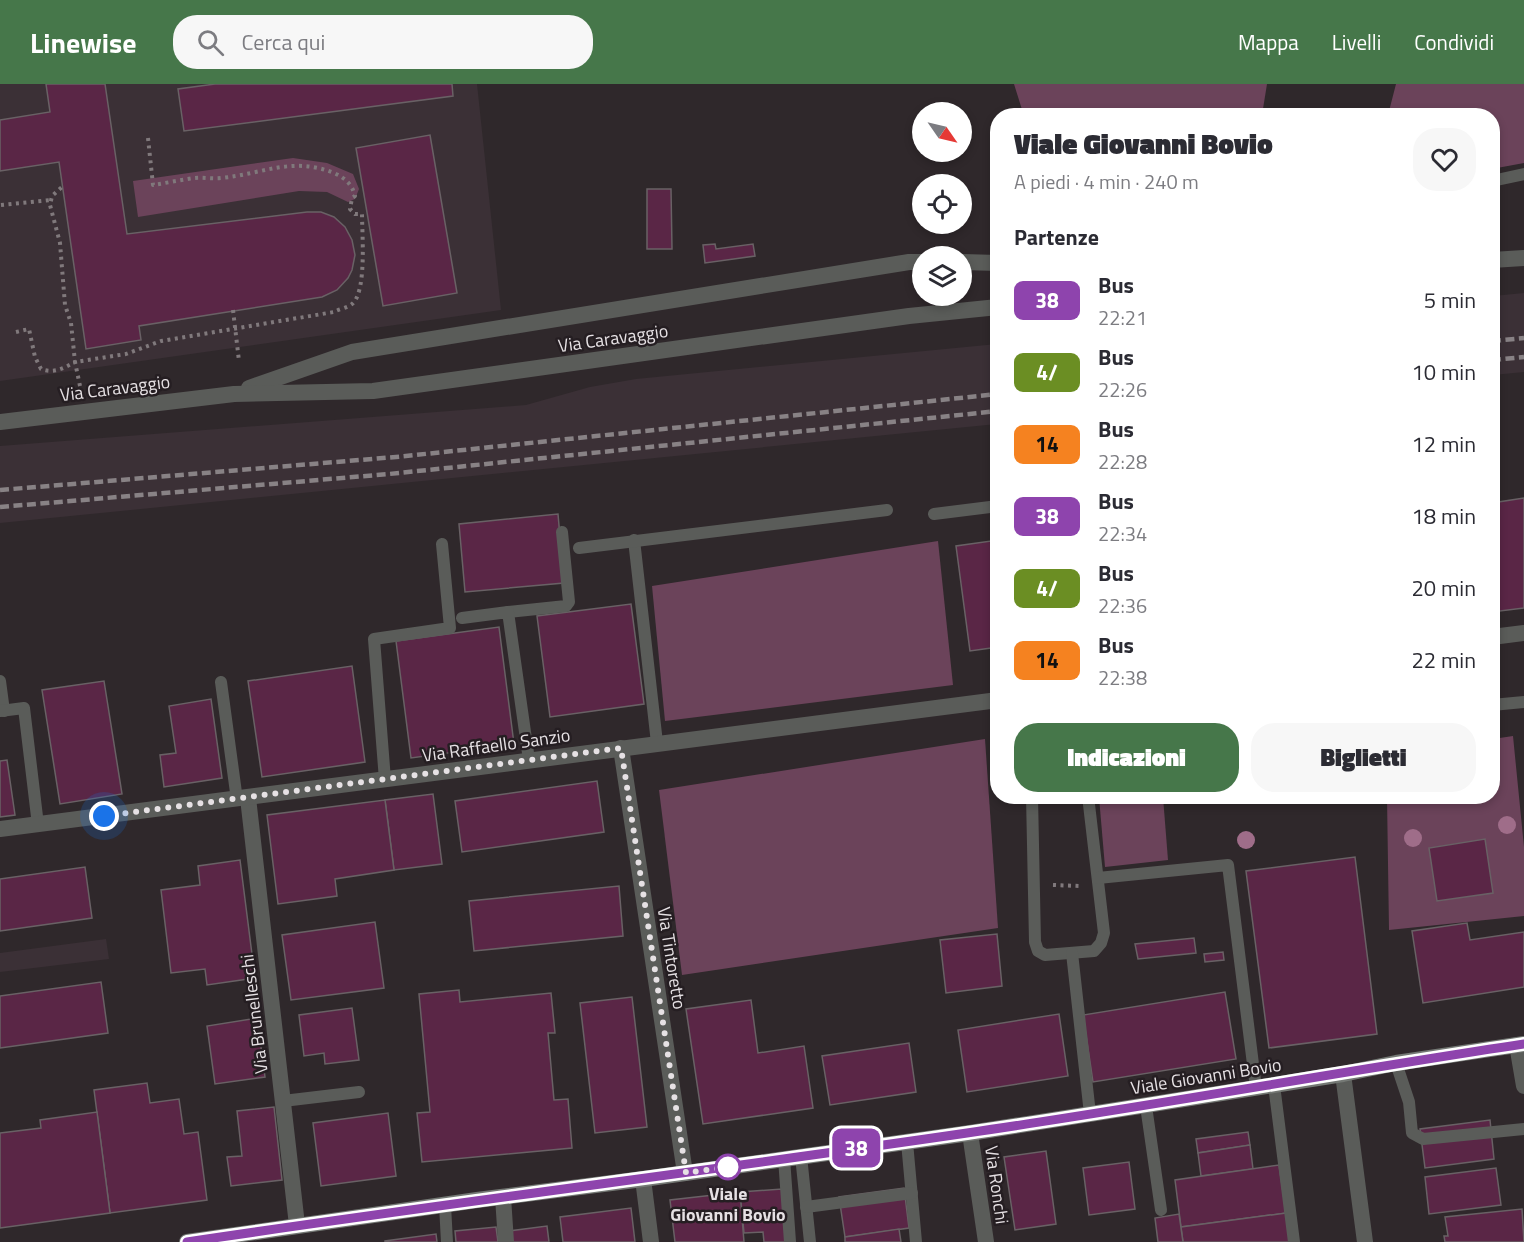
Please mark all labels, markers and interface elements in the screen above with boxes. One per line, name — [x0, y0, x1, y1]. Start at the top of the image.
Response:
search box — [173, 15, 593, 69]
text: Linewise — [30, 21, 137, 64]
text: Cerca qui — [242, 25, 325, 59]
icon: search — [194, 26, 227, 59]
text: Mappa — [1238, 26, 1299, 58]
text: Livelli — [1332, 26, 1381, 58]
text: Condividi — [1414, 26, 1494, 58]
north arrow — [912, 102, 972, 162]
map controls — [912, 102, 972, 306]
text: Viale Giovanni Bovio — [1014, 122, 1273, 165]
button: heart — [1413, 128, 1476, 191]
text: A piedi · 4 min · 240 m — [1014, 166, 1199, 197]
button: locate — [912, 174, 972, 234]
text: Partenze — [1014, 220, 1099, 254]
button: layers — [912, 246, 972, 306]
text: Bus — [1098, 268, 1134, 302]
text: 5 min — [1424, 283, 1476, 317]
text: 38 — [1035, 284, 1059, 316]
text: 22:21 — [1098, 302, 1147, 333]
street label: Via Caravaggio — [556, 317, 670, 359]
text: Bus — [1098, 340, 1134, 374]
text: 10 min — [1411, 355, 1476, 389]
text: 4/ — [1036, 356, 1058, 388]
street label: Via Caravaggio — [58, 368, 172, 408]
text: 22:26 — [1098, 374, 1147, 405]
text: Bus — [1098, 412, 1134, 446]
text: 12 min — [1411, 427, 1476, 461]
text: 14 — [1035, 428, 1059, 460]
text: 22:28 — [1098, 446, 1147, 477]
text: Bus — [1098, 484, 1134, 518]
text: 18 min — [1411, 499, 1476, 533]
text: 38 — [1035, 500, 1059, 532]
text: 22:34 — [1098, 518, 1147, 549]
text: Bus — [1098, 556, 1134, 590]
text: 20 min — [1411, 571, 1476, 605]
text: 4/ — [1036, 572, 1058, 604]
text: 22:36 — [1098, 590, 1147, 621]
text: Bus — [1098, 628, 1134, 662]
text: 22 min — [1411, 643, 1476, 677]
text: 14 — [1035, 644, 1059, 676]
text: 22:38 — [1098, 662, 1147, 693]
street label: Via Raffaello Sanzio — [420, 721, 572, 769]
button: Indicazioni — [1014, 723, 1239, 792]
button: Biglietti — [1251, 723, 1476, 792]
your location — [89, 801, 119, 831]
street label: Via Tintoretto — [651, 905, 693, 1011]
street label: Via Brunelleschi — [233, 953, 275, 1075]
street label: Viale Giovanni Bovio — [1129, 1051, 1283, 1101]
line badge: 38 — [829, 1128, 883, 1168]
text: 38 — [844, 1132, 868, 1164]
street label: Via Ronchi — [978, 1144, 1016, 1226]
marker: Viale Giovanni Bovio — [715, 1154, 741, 1180]
place label: Viale Giovanni Bovio — [670, 1180, 786, 1228]

